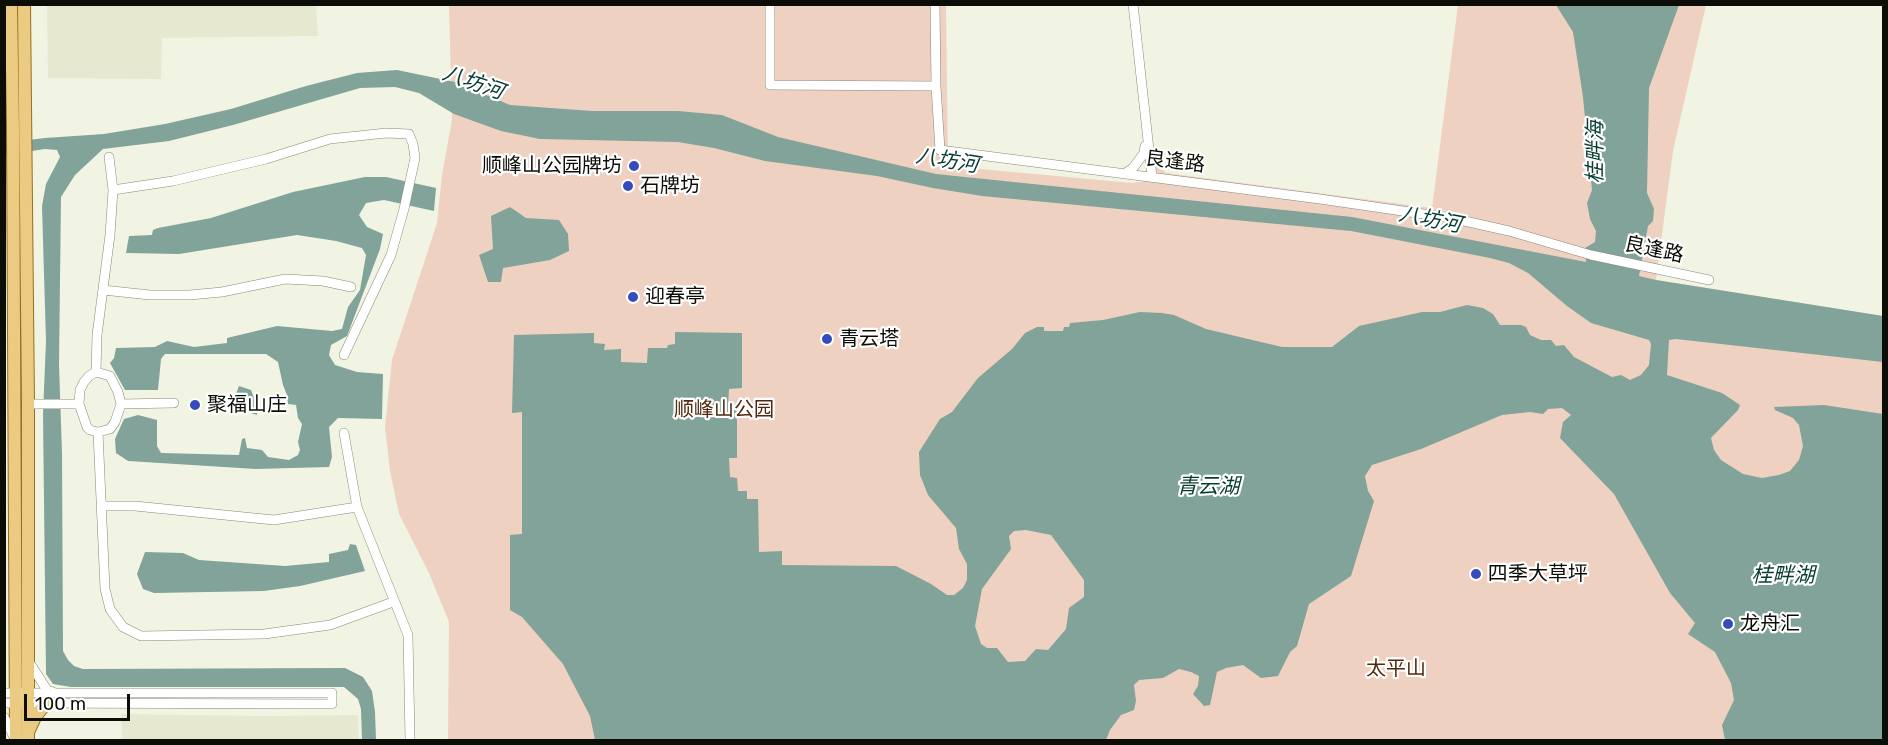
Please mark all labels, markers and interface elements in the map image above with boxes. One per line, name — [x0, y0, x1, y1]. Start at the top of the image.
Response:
water label: 八坊河 — [439, 61, 507, 105]
water label: 桂畔海 — [1583, 121, 1609, 183]
water label: 八坊河 — [914, 144, 980, 178]
street label: 良逢路 — [1144, 146, 1206, 178]
place label: 顺峰山公园牌坊 — [482, 154, 622, 178]
marker: 顺峰山公园牌坊 — [627, 159, 641, 173]
place label: 石牌坊 — [640, 174, 700, 198]
marker: 石牌坊 — [621, 179, 635, 193]
water label: 八坊河 — [1397, 202, 1463, 238]
street label: 良逢路 — [1622, 232, 1686, 268]
place label: 迎春亭 — [645, 285, 705, 309]
marker: 迎春亭 — [626, 290, 640, 304]
place label: 青云塔 — [839, 327, 899, 351]
marker: 青云塔 — [820, 332, 834, 346]
place label: 聚福山庄 — [207, 393, 287, 417]
marker: 聚福山庄 — [188, 398, 202, 412]
park label: 顺峰山公园 — [674, 398, 774, 422]
water label: 青云湖 — [1177, 474, 1239, 500]
place label: 四季大草坪 — [1488, 562, 1588, 586]
water label: 桂畔湖 — [1752, 563, 1814, 589]
marker: 四季大草坪 — [1469, 567, 1483, 581]
place label: 龙舟汇 — [1740, 612, 1800, 636]
marker: 龙舟汇 — [1721, 617, 1735, 631]
park label: 太平山 — [1366, 657, 1426, 681]
scale bar — [27, 682, 134, 720]
text: 100 m — [35, 693, 86, 715]

